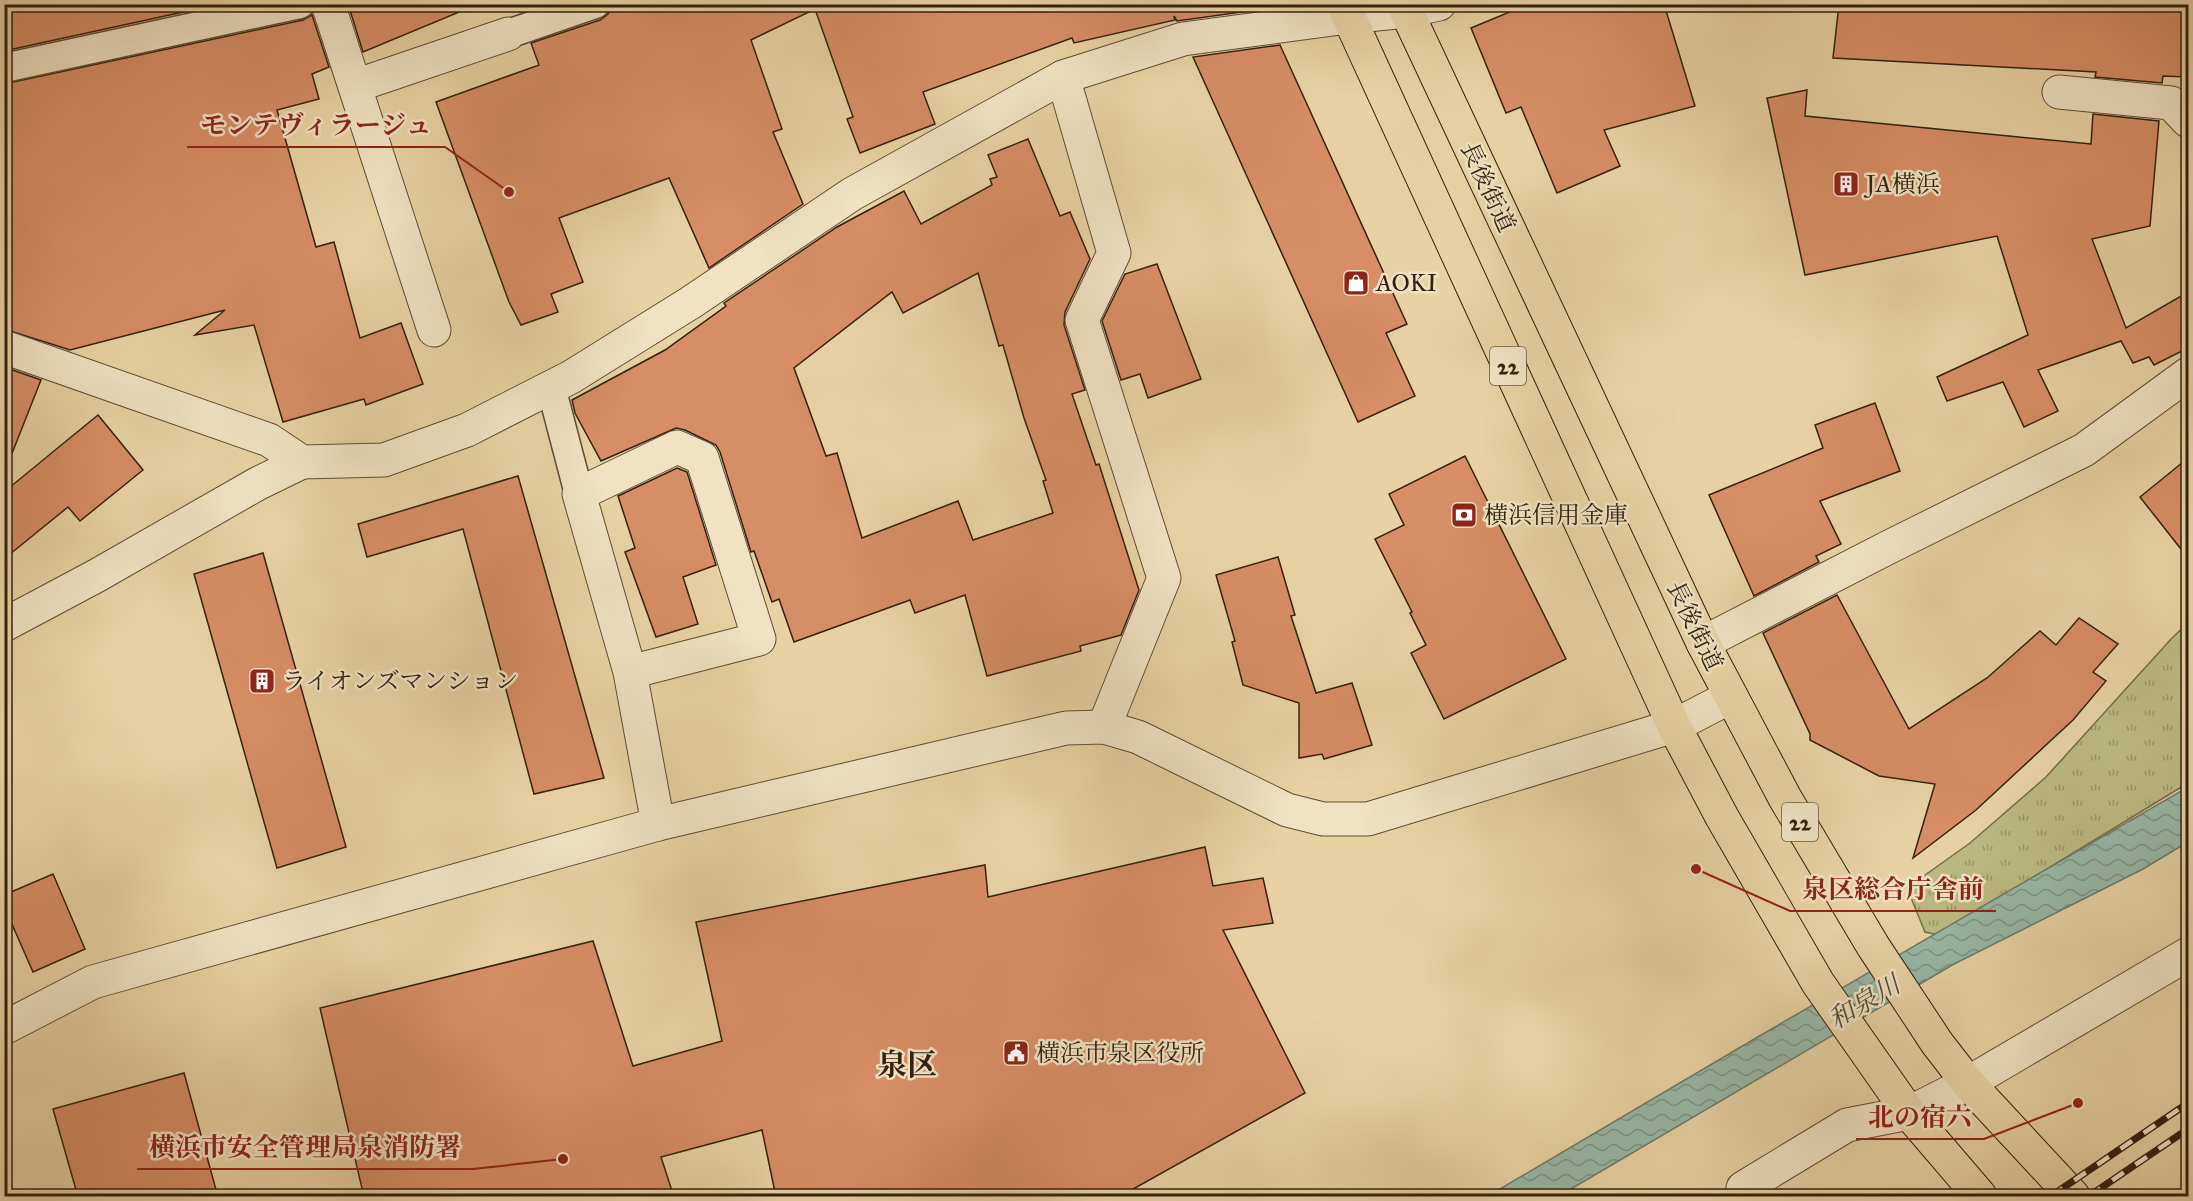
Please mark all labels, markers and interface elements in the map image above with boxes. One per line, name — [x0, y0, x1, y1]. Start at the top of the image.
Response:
callout: モンテヴィラージュ — [187, 103, 445, 147]
text: モンテヴィラージュ — [200, 109, 432, 141]
street label: 長後街道 — [1454, 137, 1522, 237]
building icon: JA横浜 — [1831, 169, 1861, 199]
place label: JA横浜 — [1863, 169, 1940, 199]
shop icon: AOKI — [1341, 268, 1371, 298]
place label: AOKI — [1375, 268, 1437, 298]
road number: 22 — [1490, 347, 1526, 385]
bank icon: 横浜信用金庫 — [1449, 500, 1479, 530]
place label: 横浜信用金庫 — [1484, 500, 1628, 530]
street label: 長後街道 — [1660, 576, 1730, 676]
building icon: ライオンズマンション — [247, 666, 277, 696]
place label: ライオンズマンション — [282, 666, 518, 696]
road number: 22 — [1782, 803, 1818, 841]
callout: 泉区総合庁舎前 — [1790, 867, 1996, 911]
text: 泉区総合庁舎前 — [1802, 873, 1984, 905]
water label: 和泉川 — [1822, 967, 1908, 1036]
public building icon: 横浜市泉区役所 — [1001, 1038, 1031, 1068]
place label: 横浜市泉区役所 — [1036, 1038, 1204, 1068]
district label: 泉区 — [877, 1047, 937, 1083]
callout: 北の宿六 — [1856, 1095, 1984, 1139]
text: 北の宿六 — [1868, 1101, 1972, 1133]
callout: 横浜市安全管理局泉消防署 — [137, 1125, 473, 1169]
text: 横浜市安全管理局泉消防署 — [149, 1131, 461, 1163]

